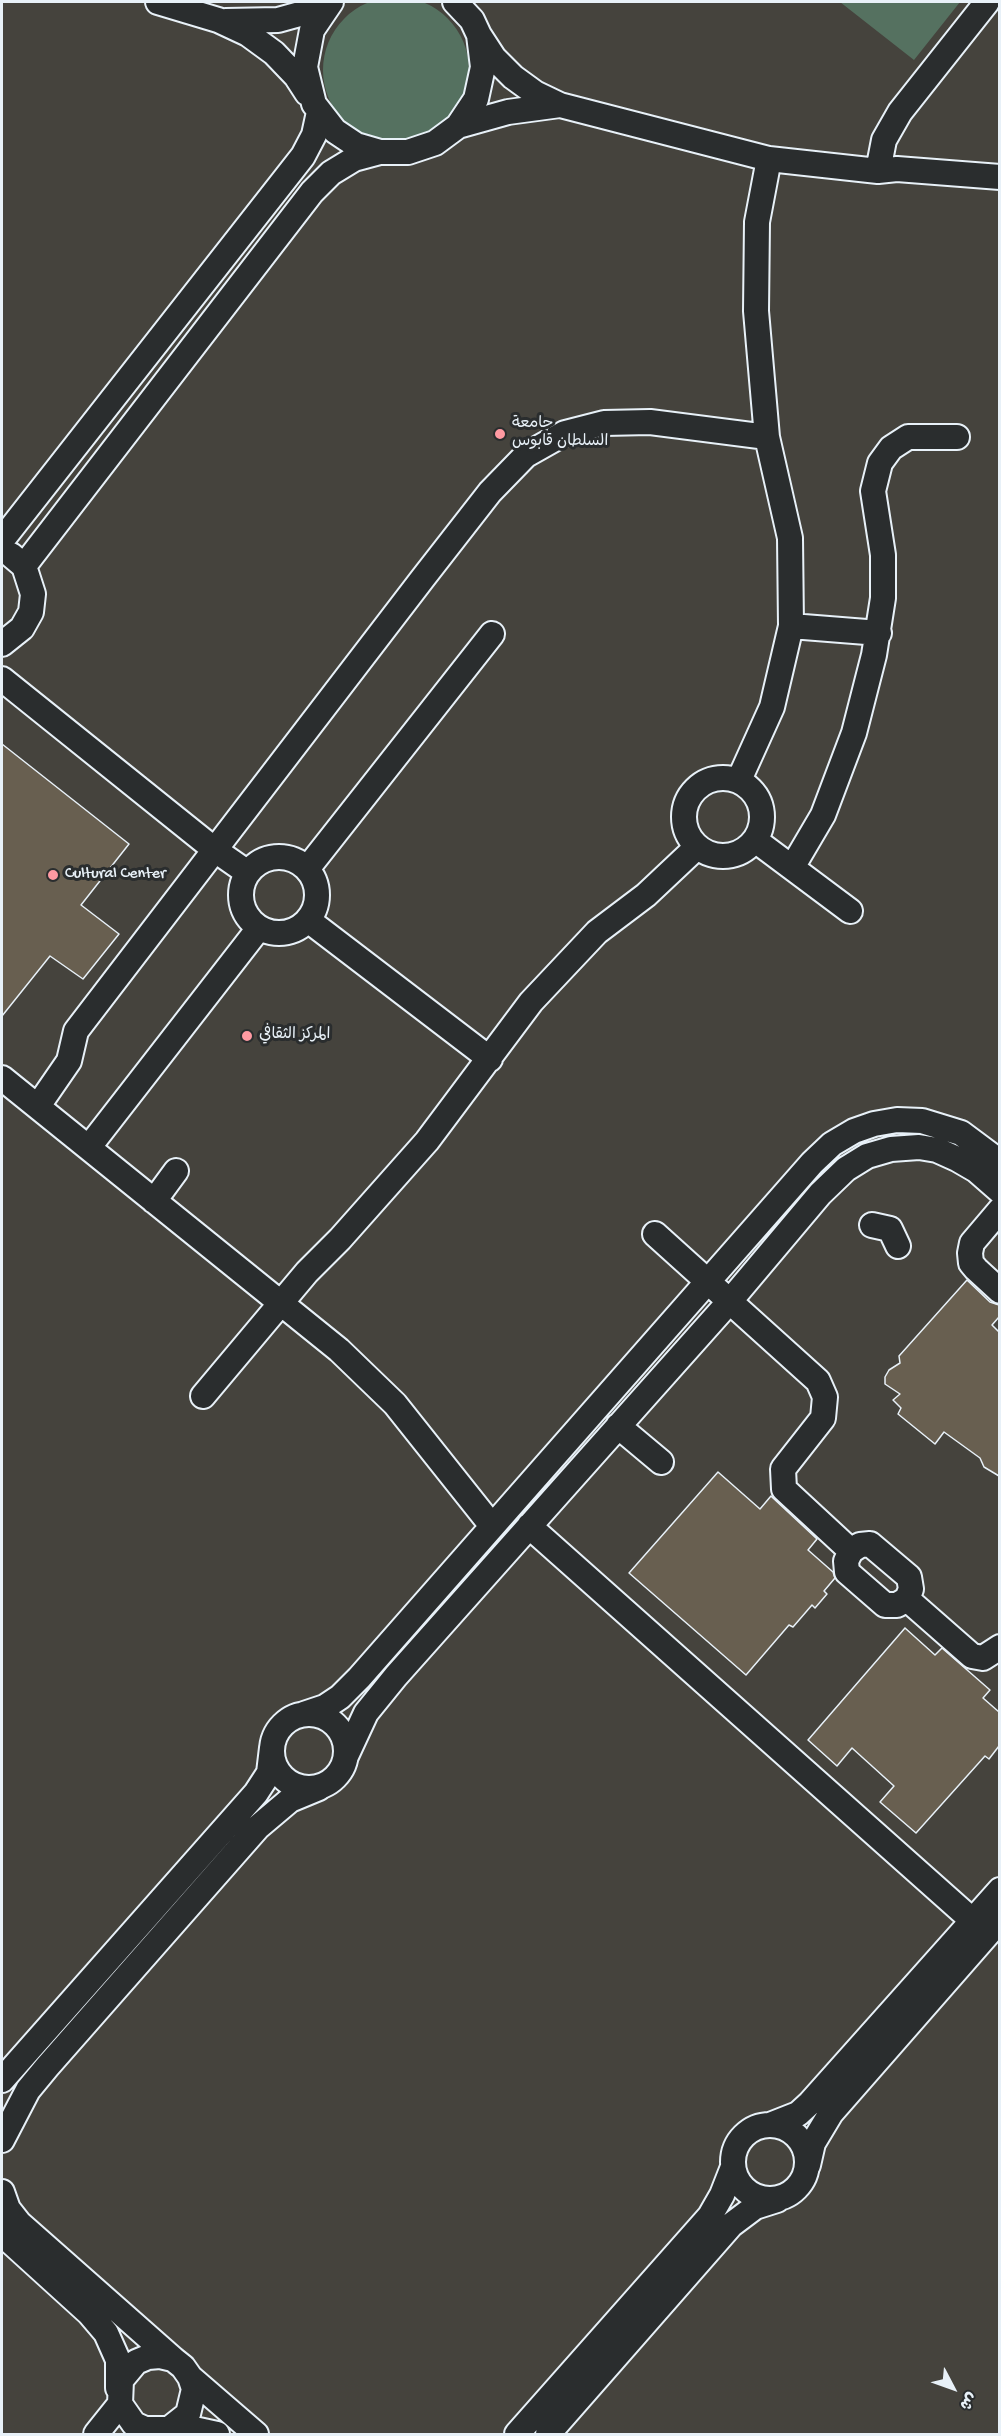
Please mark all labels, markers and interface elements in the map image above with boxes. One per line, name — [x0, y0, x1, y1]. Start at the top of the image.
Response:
place label: جامعة السلطان قابوس — [512, 415, 608, 453]
marker: جامعة السلطان قابوس — [493, 427, 507, 441]
place label: Cultural Center — [65, 865, 166, 885]
marker: Cultural Center — [46, 868, 60, 882]
place label: المركز الثقافي — [259, 1026, 330, 1046]
marker: المركز الثقافي — [240, 1029, 254, 1043]
north arrow — [923, 2358, 983, 2418]
text: ش — [954, 2387, 980, 2413]

